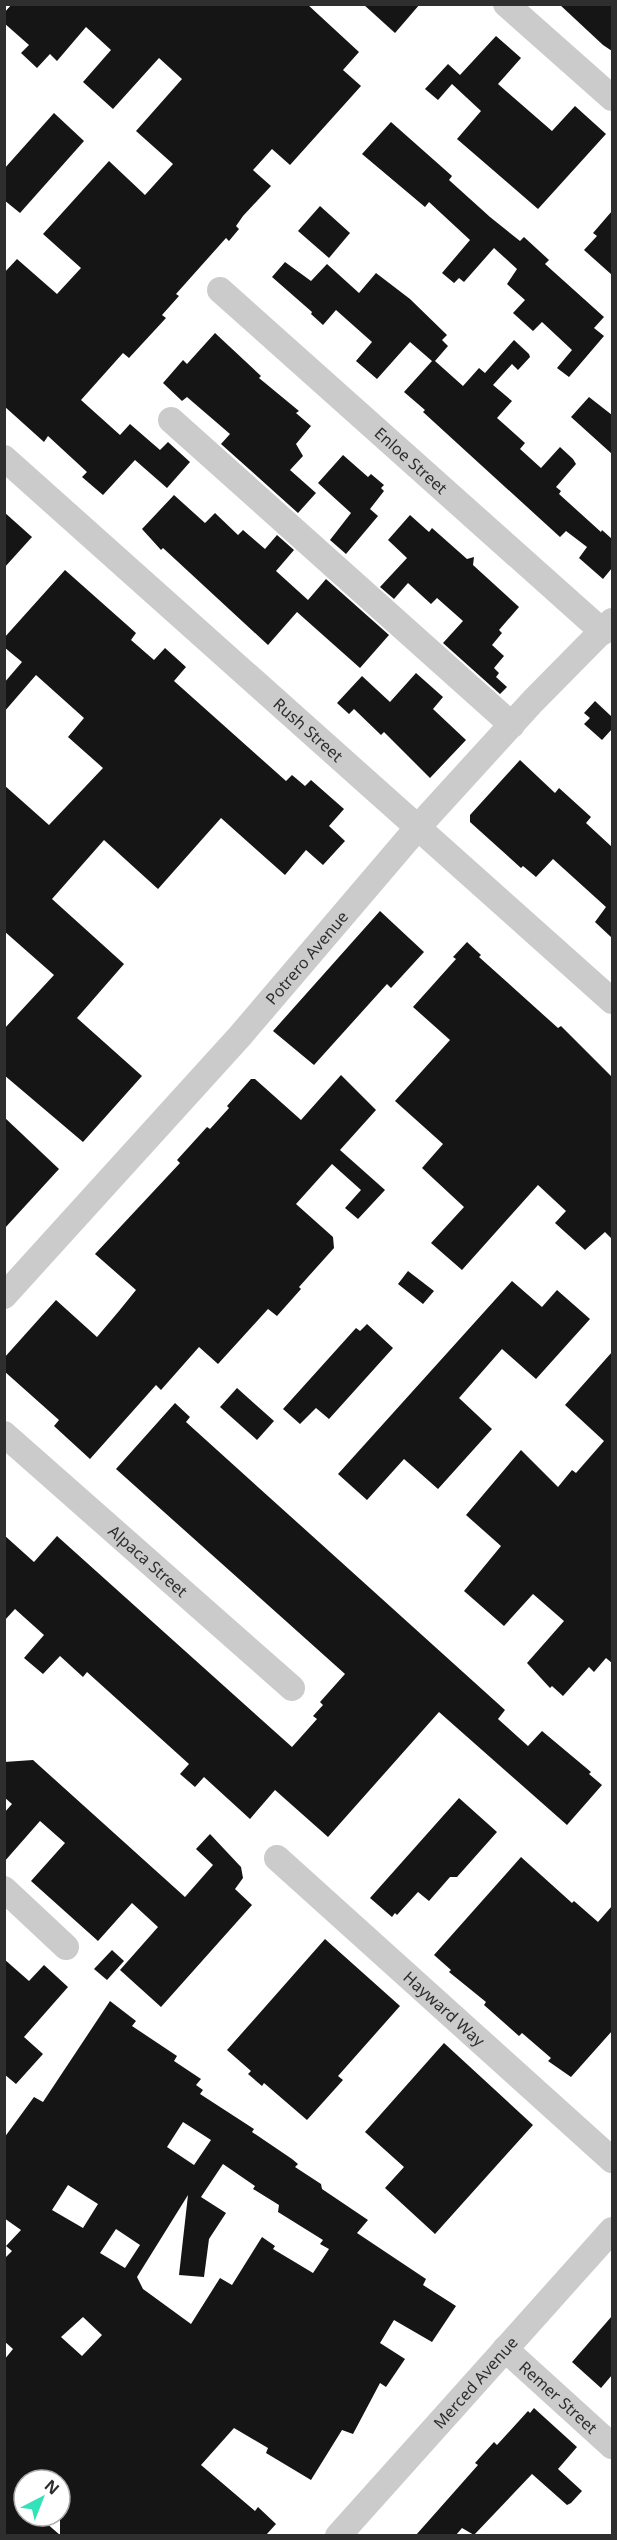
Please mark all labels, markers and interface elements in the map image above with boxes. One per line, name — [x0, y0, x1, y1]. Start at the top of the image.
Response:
street label: Enloe Street — [370, 422, 452, 499]
street label: Rush Street — [269, 693, 348, 767]
street label: Potrero Avenue — [260, 906, 353, 1009]
street label: Alpaca Street — [104, 1520, 192, 1602]
street label: Hayward Way — [399, 1966, 490, 2052]
street label: Merced Avenue — [428, 2332, 523, 2433]
street label: Remer Street — [514, 2356, 602, 2439]
north arrow — [12, 2468, 72, 2528]
text: N — [40, 2474, 64, 2499]

